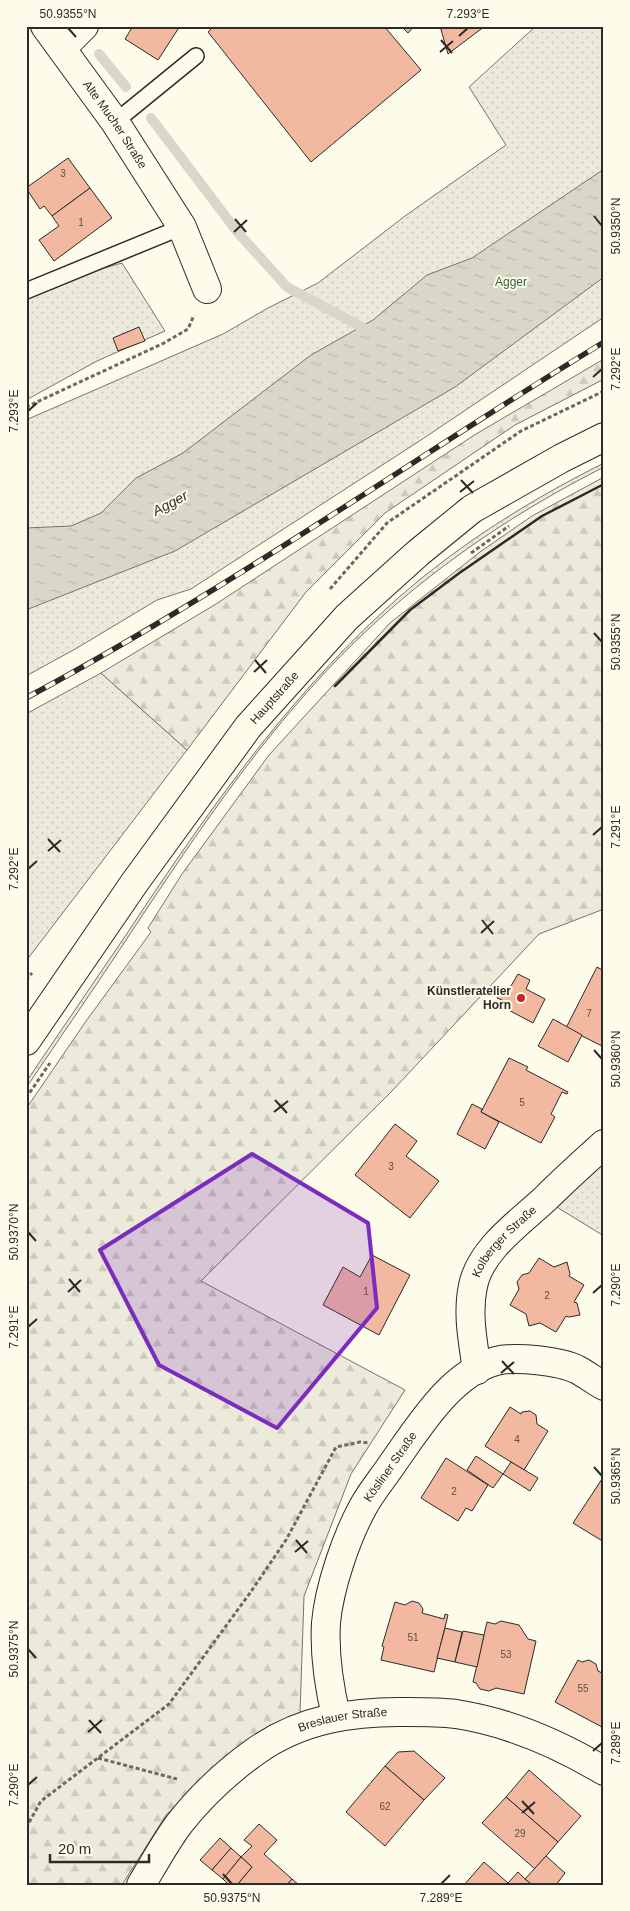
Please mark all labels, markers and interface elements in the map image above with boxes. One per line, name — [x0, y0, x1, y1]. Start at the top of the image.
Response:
text: 50.9355°N — [40, 7, 96, 21]
text: 7.293°E — [447, 7, 489, 21]
street label: Alte Mucher Straße — [80, 78, 150, 172]
house number: 3 — [60, 168, 66, 179]
text: 50.9350°N — [609, 198, 623, 254]
house number: 1 — [78, 217, 84, 228]
park label: Agger — [495, 275, 527, 289]
text: 7.292°E — [609, 348, 623, 390]
text: 7.293°E — [7, 390, 21, 432]
water label: Agger — [149, 487, 191, 519]
text: 50.9355°N — [609, 614, 623, 670]
street label: Hauptstraße — [247, 668, 302, 727]
text: 7.291°E — [609, 806, 623, 848]
text: 7.292°E — [7, 848, 21, 890]
place label: Künstleratelier Horn — [427, 984, 511, 1012]
marker: Künstleratelier Horn — [515, 992, 527, 1004]
house number: 7 — [586, 1008, 592, 1019]
text: 50.9360°N — [609, 1031, 623, 1087]
house number: 5 — [519, 1097, 525, 1108]
house number: 3 — [388, 1161, 394, 1172]
street label: Kolberger Straße — [469, 1203, 540, 1279]
text: 50.9370°N — [7, 1204, 21, 1260]
text: 7.290°E — [609, 1264, 623, 1306]
house number: 1 — [363, 1286, 369, 1297]
house number: 2 — [544, 1290, 550, 1301]
text: 7.291°E — [7, 1306, 21, 1348]
street label: Kösliner Straße — [361, 1429, 420, 1504]
house number: 4 — [514, 1434, 520, 1445]
text: 50.9365°N — [609, 1448, 623, 1504]
house number: 2 — [451, 1486, 457, 1497]
text: 50.9375°N — [7, 1621, 21, 1677]
house number: 51 — [407, 1632, 419, 1643]
house number: 53 — [500, 1649, 512, 1660]
house number: 55 — [577, 1683, 589, 1694]
street label: Breslauer Straße — [296, 1705, 388, 1735]
text: 7.289°E — [609, 1722, 623, 1764]
text: 7.290°E — [7, 1764, 21, 1806]
house number: 62 — [379, 1801, 391, 1812]
house number: 29 — [514, 1828, 526, 1839]
scale bar — [50, 1831, 149, 1863]
text: 20 m — [58, 1840, 91, 1857]
text: 50.9375°N — [204, 1891, 260, 1905]
text: 7.289°E — [420, 1891, 462, 1905]

